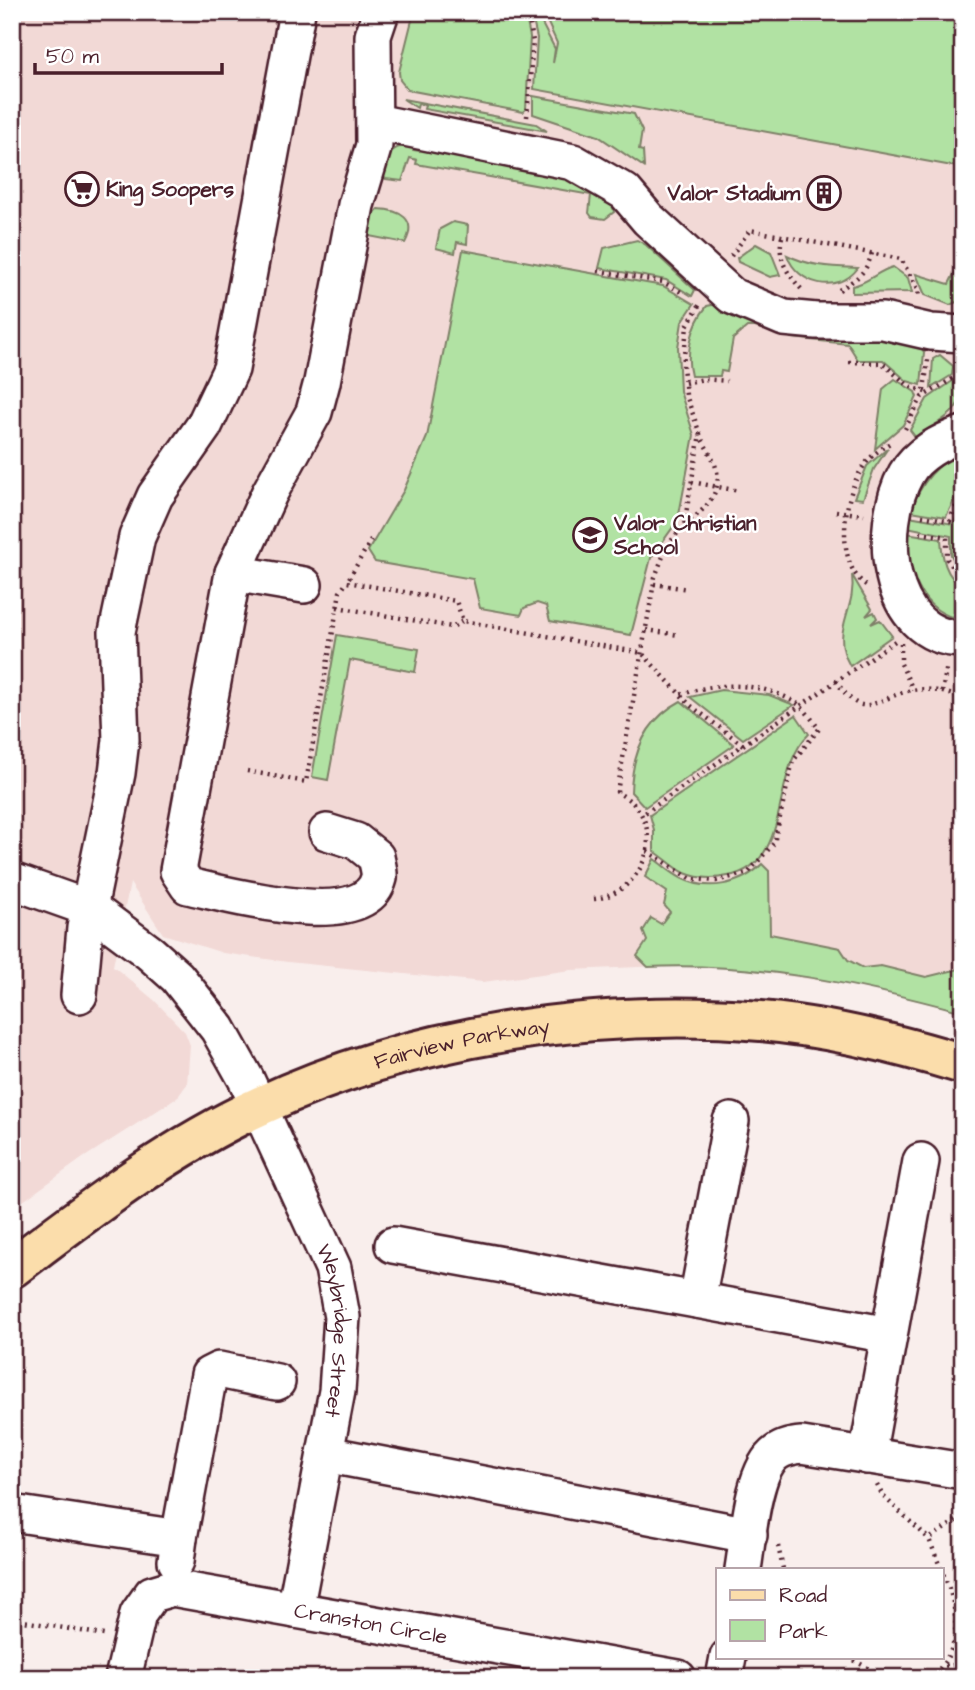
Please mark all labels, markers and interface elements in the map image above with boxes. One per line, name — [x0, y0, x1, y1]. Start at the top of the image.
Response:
scale bar — [35, 32, 222, 76]
text: 50 m — [46, 42, 100, 71]
supermarket icon: King Soopers — [63, 170, 101, 208]
building icon: Valor Stadium — [805, 174, 843, 212]
place label: King Soopers — [106, 175, 234, 206]
place label: Valor Stadium — [666, 179, 801, 208]
place label: Valor Christian School — [613, 509, 757, 562]
school or university icon: Valor Christian School — [571, 516, 609, 554]
street label: Fairview Parkway — [371, 1011, 552, 1076]
street label: Weybridge Street — [309, 1239, 357, 1420]
legend — [716, 1568, 944, 1658]
text: Road — [779, 1581, 827, 1610]
street label: Cranston Circle — [292, 1596, 450, 1651]
text: Park — [779, 1617, 828, 1646]

